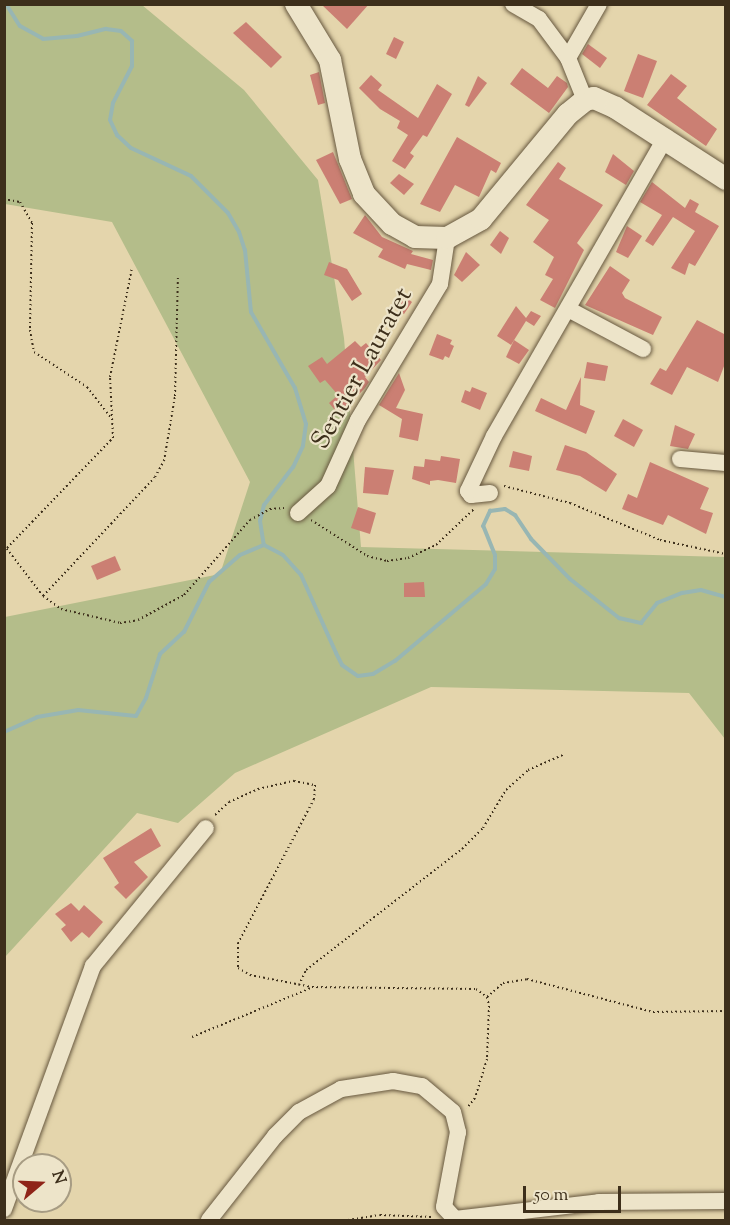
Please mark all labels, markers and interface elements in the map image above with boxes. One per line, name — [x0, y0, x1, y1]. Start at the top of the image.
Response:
street label: Sentier Lauratet — [306, 283, 420, 455]
north arrow — [12, 1153, 72, 1213]
text: N — [45, 1168, 71, 1187]
scale bar — [526, 1174, 624, 1212]
text: 50 m — [534, 1183, 568, 1209]

